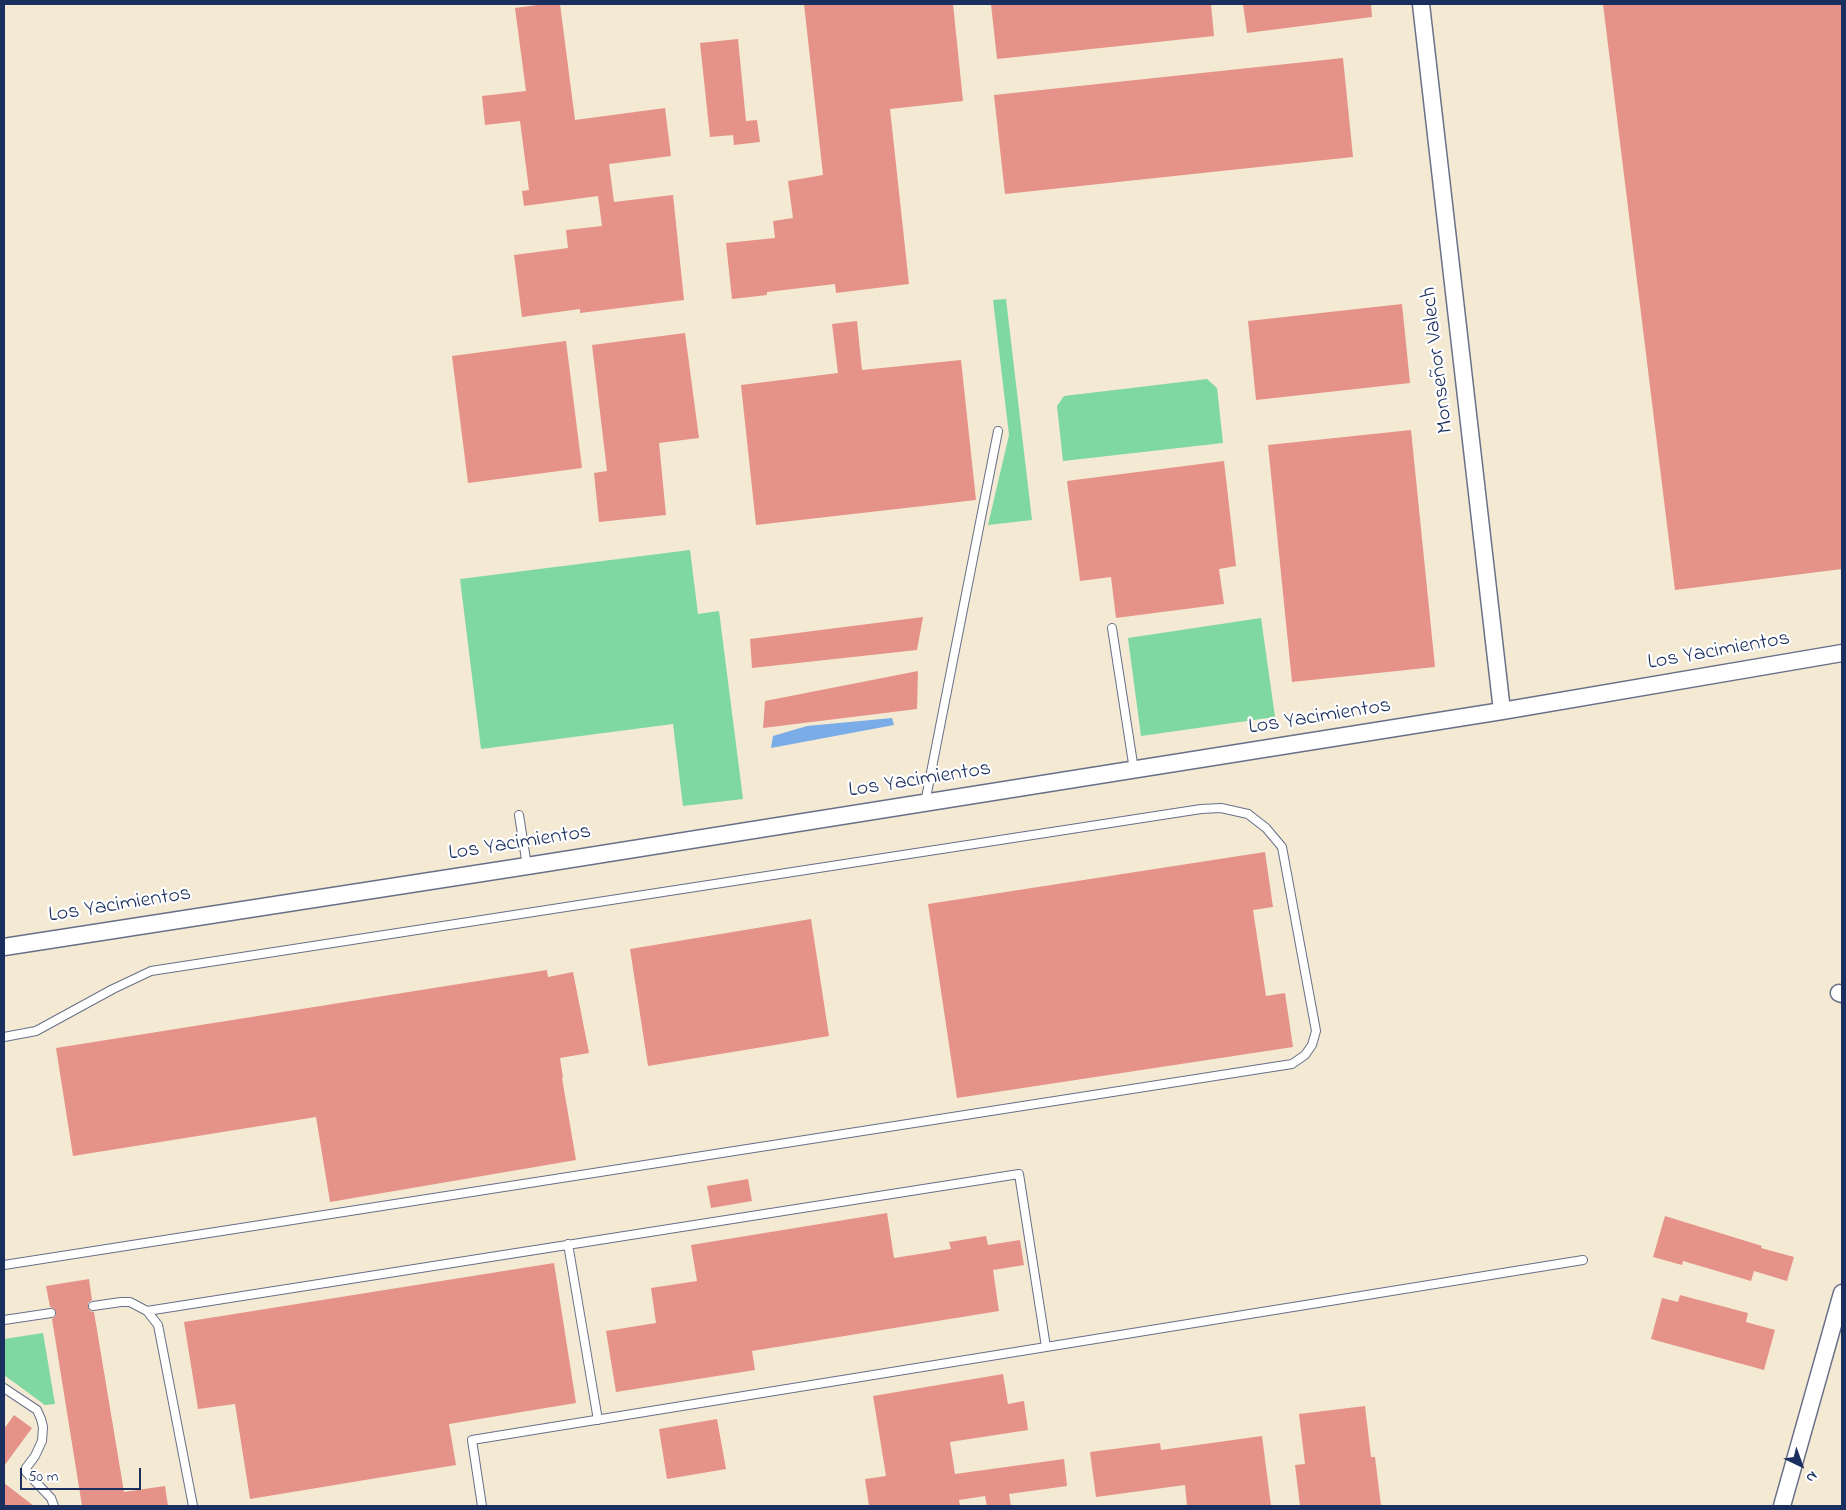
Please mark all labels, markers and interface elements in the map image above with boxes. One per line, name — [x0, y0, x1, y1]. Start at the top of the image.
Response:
street label: Monseñor Valech — [1417, 285, 1461, 435]
street label: Los Yacimientos — [1646, 627, 1792, 677]
street label: Los Yacimientos — [1247, 694, 1393, 742]
street label: Los Yacimientos — [847, 757, 993, 805]
street label: Los Yacimientos — [447, 820, 593, 868]
street label: Los Yacimientos — [47, 882, 193, 930]
north arrow — [1776, 1440, 1826, 1490]
scale bar — [22, 1458, 144, 1490]
text: 50 m — [28, 1466, 58, 1488]
text: N — [1801, 1466, 1822, 1487]

